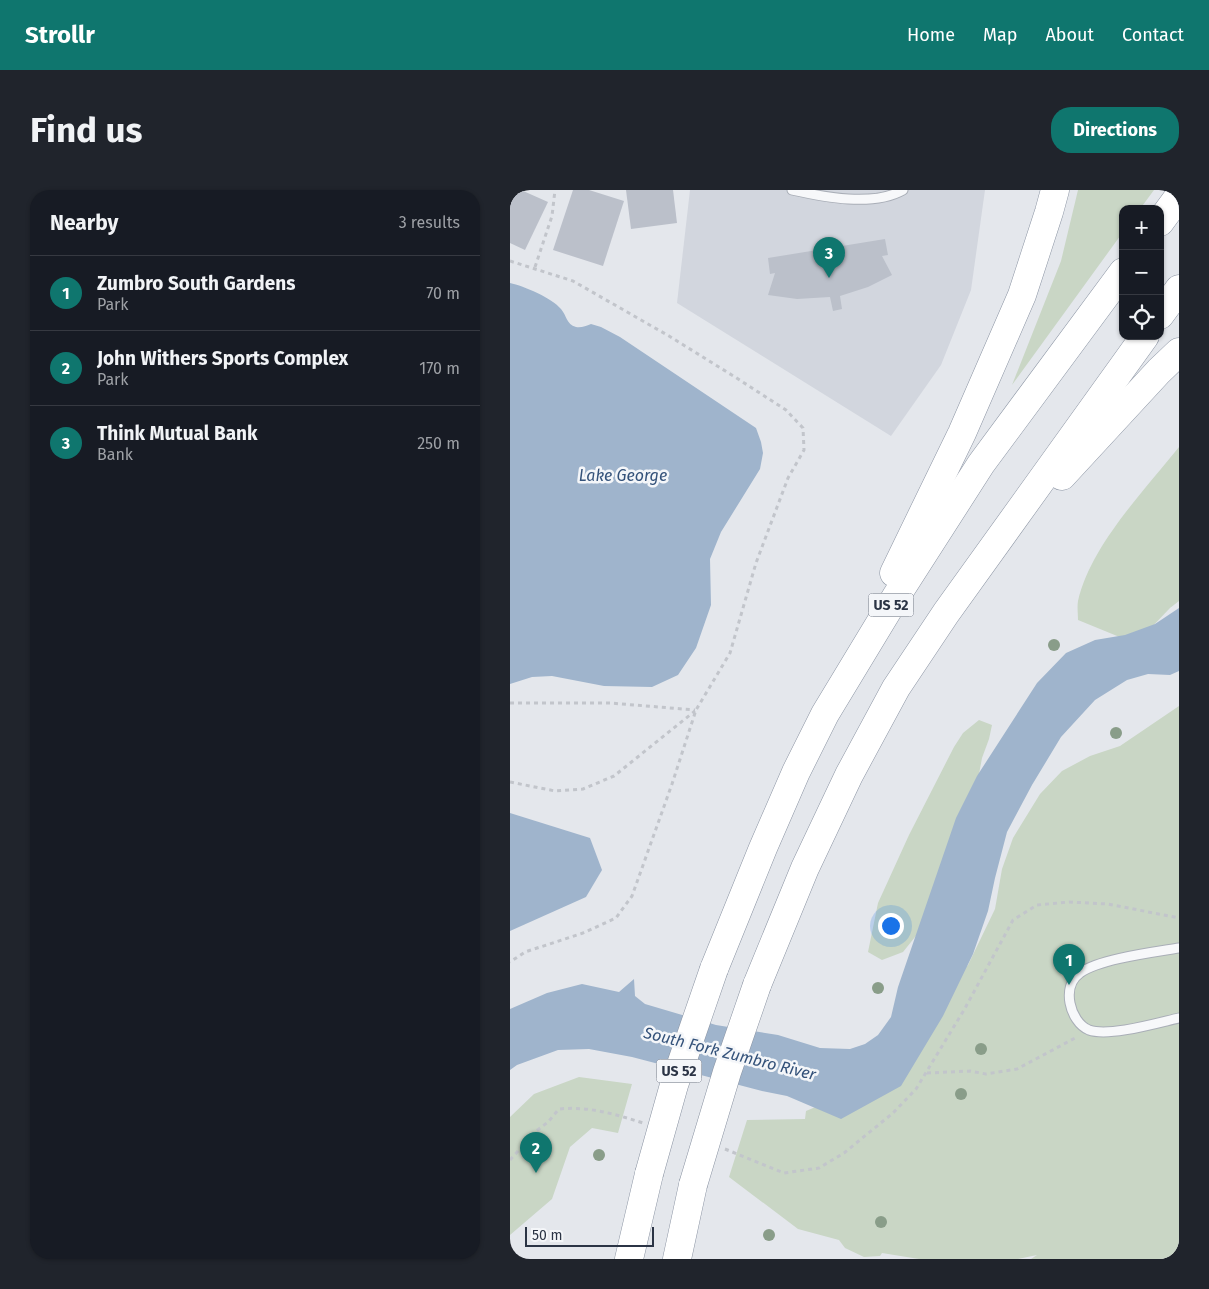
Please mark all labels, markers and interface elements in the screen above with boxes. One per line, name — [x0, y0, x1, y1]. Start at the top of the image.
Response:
text: Strollr — [25, 21, 95, 49]
text: Home — [907, 24, 955, 46]
text: Map — [983, 24, 1017, 46]
text: About — [1045, 24, 1094, 46]
text: Contact — [1122, 24, 1184, 46]
button: Directions — [1051, 107, 1179, 153]
text: Find us — [30, 109, 142, 151]
map controls — [1119, 205, 1164, 340]
button: + — [1119, 205, 1164, 250]
text: Nearby — [50, 210, 118, 236]
text: 3 results — [399, 213, 460, 232]
pin: 3 — [813, 237, 845, 278]
button: − — [1119, 250, 1164, 295]
text: Zumbro South Gardens — [97, 272, 295, 295]
text: 1 — [62, 284, 70, 303]
text: 70 m — [426, 284, 460, 303]
text: Park — [97, 295, 129, 314]
button: locate — [1119, 295, 1164, 340]
text: John Withers Sports Complex — [97, 347, 348, 370]
text: 2 — [62, 359, 70, 378]
text: 170 m — [419, 359, 460, 378]
text: Park — [97, 370, 129, 389]
text: Think Mutual Bank — [97, 422, 258, 445]
text: 3 — [62, 434, 70, 453]
text: 250 m — [417, 434, 460, 453]
text: Bank — [97, 445, 133, 464]
water label: Lake George — [579, 466, 667, 485]
road number: US 52 — [868, 594, 914, 616]
your location — [878, 913, 904, 939]
pin: 1 — [1053, 944, 1085, 985]
water label: South Fork Zumbro River — [641, 1023, 819, 1084]
road number: US 52 — [656, 1059, 702, 1082]
pin: 2 — [520, 1132, 552, 1173]
scale bar — [525, 1224, 654, 1247]
text: 50 m — [532, 1227, 563, 1244]

